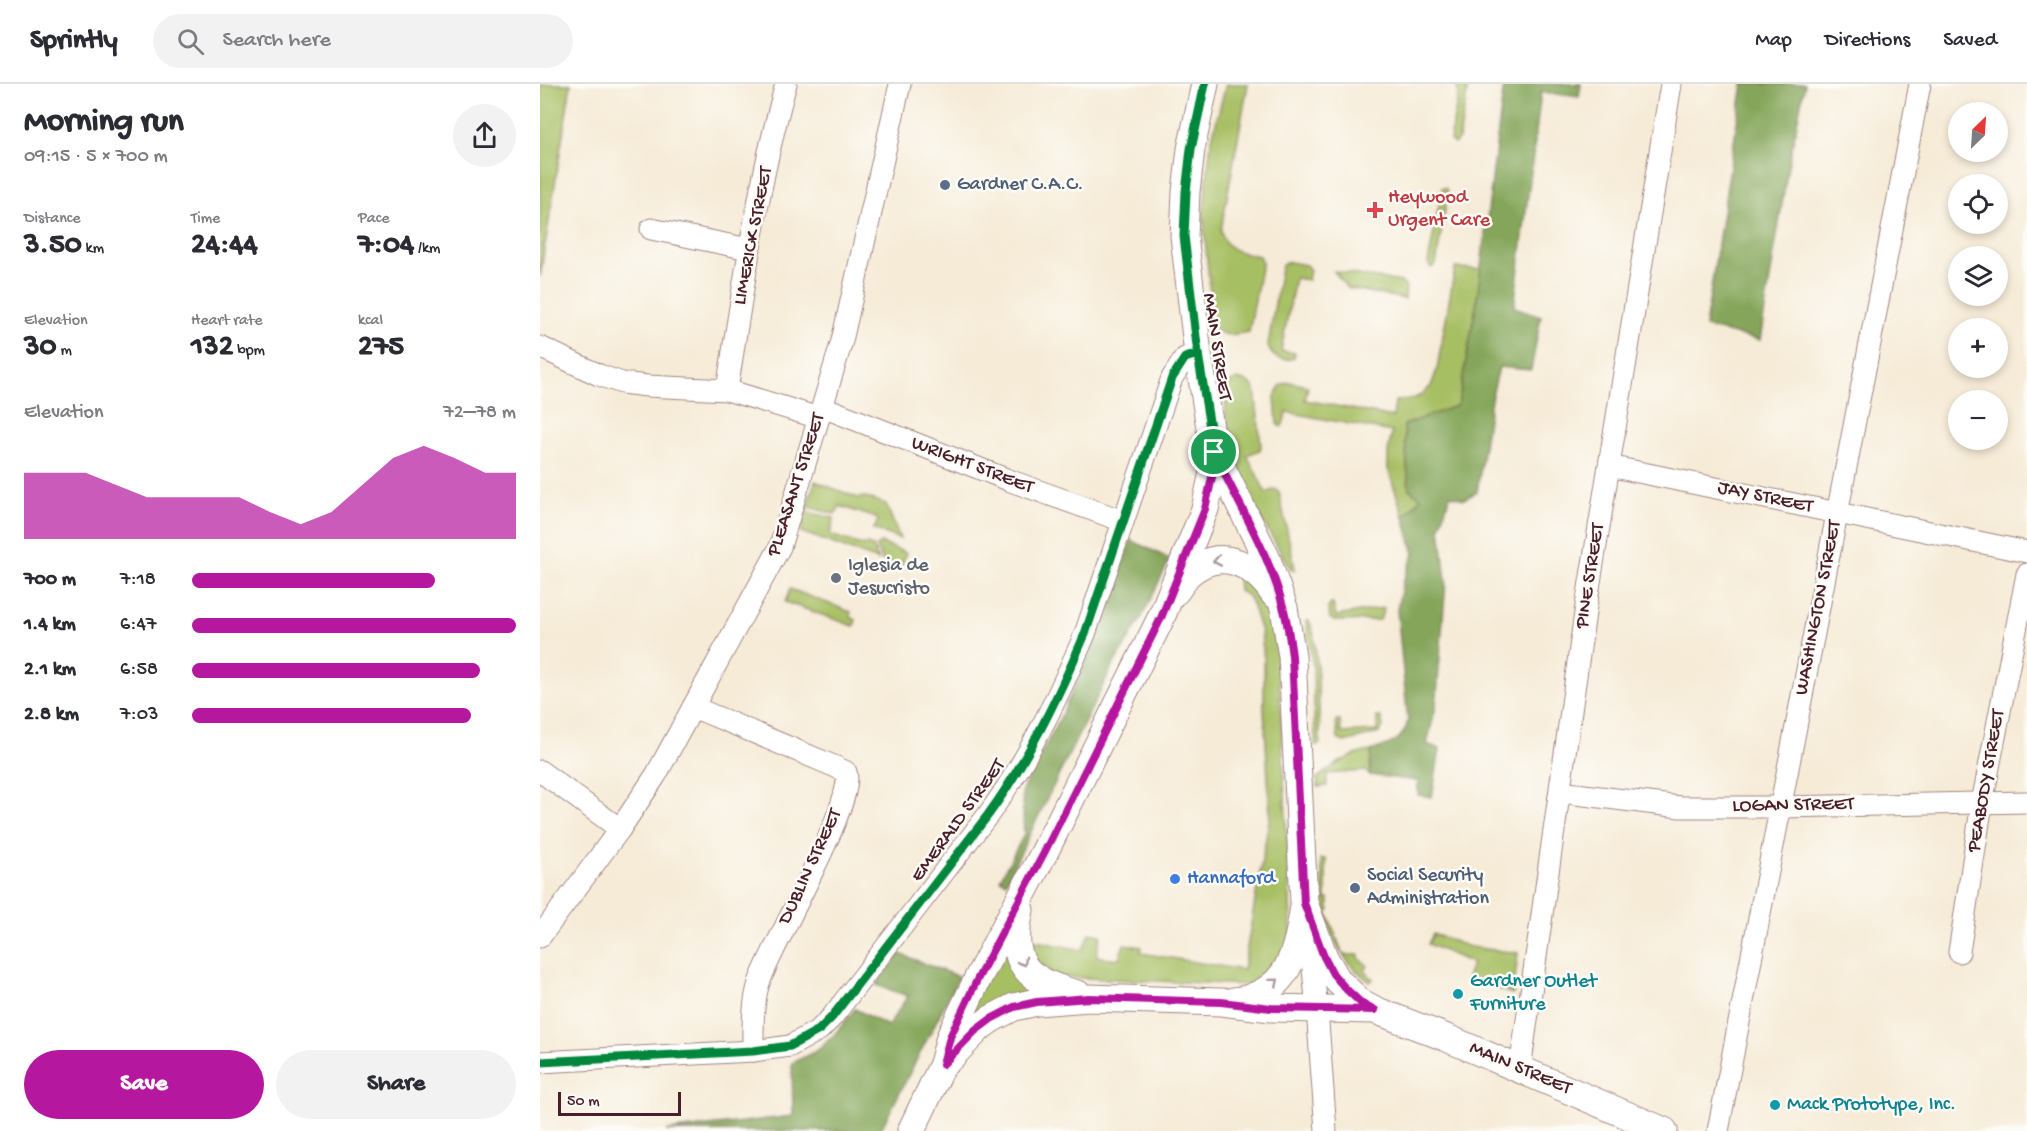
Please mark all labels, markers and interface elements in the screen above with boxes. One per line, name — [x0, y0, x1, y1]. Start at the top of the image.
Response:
search box — [153, 14, 573, 68]
text: Sprintly — [30, 25, 117, 58]
icon: search — [174, 25, 207, 58]
text: Search here — [222, 28, 331, 54]
text: Map — [1755, 29, 1792, 54]
text: Directions — [1825, 29, 1910, 54]
text: Saved — [1943, 29, 1997, 54]
north arrow — [1948, 102, 2008, 162]
map controls — [1948, 102, 2008, 450]
text: Morning run — [24, 104, 184, 142]
button: share — [453, 104, 516, 167]
text: 09:15 · 5 × 700 m — [24, 146, 168, 169]
street label: LIMERICK STREET — [729, 164, 779, 307]
place label: Gardner C.A.C. — [957, 174, 1083, 197]
button: locate — [1948, 174, 2008, 234]
marker: Gardner C.A.C. — [938, 178, 952, 192]
place label: Heywood Urgent Care — [1388, 187, 1491, 233]
marker: Heywood Urgent Care — [1366, 201, 1384, 219]
text: Distance — [24, 210, 81, 229]
text: Time — [191, 210, 220, 229]
text: Pace — [358, 210, 389, 229]
text: 3.50 — [24, 229, 82, 264]
text: 24:44 — [191, 229, 258, 264]
text: 7:04 — [358, 229, 414, 264]
text: km — [82, 240, 104, 259]
text: /km — [414, 240, 440, 259]
button: layers — [1948, 246, 2008, 306]
street label: MAIN STREET — [1196, 292, 1236, 404]
text: Elevation — [24, 312, 88, 331]
text: Heart rate — [191, 312, 263, 331]
text: kcal — [358, 312, 383, 331]
button: + — [1948, 318, 2008, 378]
text: 30 — [24, 331, 57, 366]
text: 132 — [191, 331, 233, 366]
text: 275 — [358, 331, 404, 366]
text: m — [57, 342, 72, 361]
text: bpm — [233, 342, 265, 361]
button: − — [1948, 390, 2008, 450]
text: Elevation — [24, 402, 104, 425]
text: 72–78 m — [443, 402, 516, 425]
street label: PLEASANT STREET — [763, 409, 831, 560]
pin — [1188, 426, 1239, 477]
street label: WRIGHT STREET — [908, 432, 1037, 500]
icon: arrive — [1197, 435, 1230, 468]
street label: JAY STREET — [1715, 477, 1816, 520]
street label: WASHINGTON STREET — [1791, 517, 1847, 697]
street label: PINE STREET — [1571, 520, 1611, 631]
place label: Iglesia de Jesucristo — [848, 555, 930, 601]
one-way arrow — [1212, 555, 1222, 567]
text: 700 m — [24, 569, 76, 592]
text: 7:18 — [120, 569, 156, 592]
marker: Iglesia de Jesucristo — [829, 571, 843, 585]
text: 1.4 km — [24, 614, 76, 637]
text: 6:47 — [120, 614, 156, 637]
text: 2.1 km — [24, 659, 76, 682]
text: 6:58 — [120, 659, 158, 682]
text: 2.8 km — [24, 704, 79, 727]
text: 7:03 — [120, 704, 158, 727]
street label: PEABODY STREET — [1963, 706, 2011, 855]
street label: EMERALD STREET — [907, 754, 1012, 887]
street label: LOGAN STREET — [1732, 793, 1855, 819]
street label: DUBLIN STREET — [773, 804, 848, 930]
place label: Social Security Administration — [1367, 865, 1489, 911]
place label: Hannaford — [1187, 868, 1277, 891]
marker: Hannaford — [1168, 872, 1182, 886]
marker: Social Security Administration — [1348, 881, 1362, 895]
one-way arrow — [1016, 956, 1027, 966]
place label: Gardner Outlet Furniture — [1469, 971, 1598, 1017]
one-way arrow — [1268, 979, 1279, 990]
marker: Gardner Outlet Furniture — [1451, 987, 1465, 1001]
street label: MAIN STREET — [1466, 1037, 1576, 1101]
button: Save — [24, 1050, 264, 1119]
button: Share — [276, 1050, 516, 1119]
scale bar — [558, 1089, 681, 1116]
text: 50 m — [567, 1093, 600, 1112]
place label: Mack Prototype, Inc. — [1787, 1094, 1956, 1117]
marker: Mack Prototype, Inc. — [1768, 1098, 1782, 1112]

